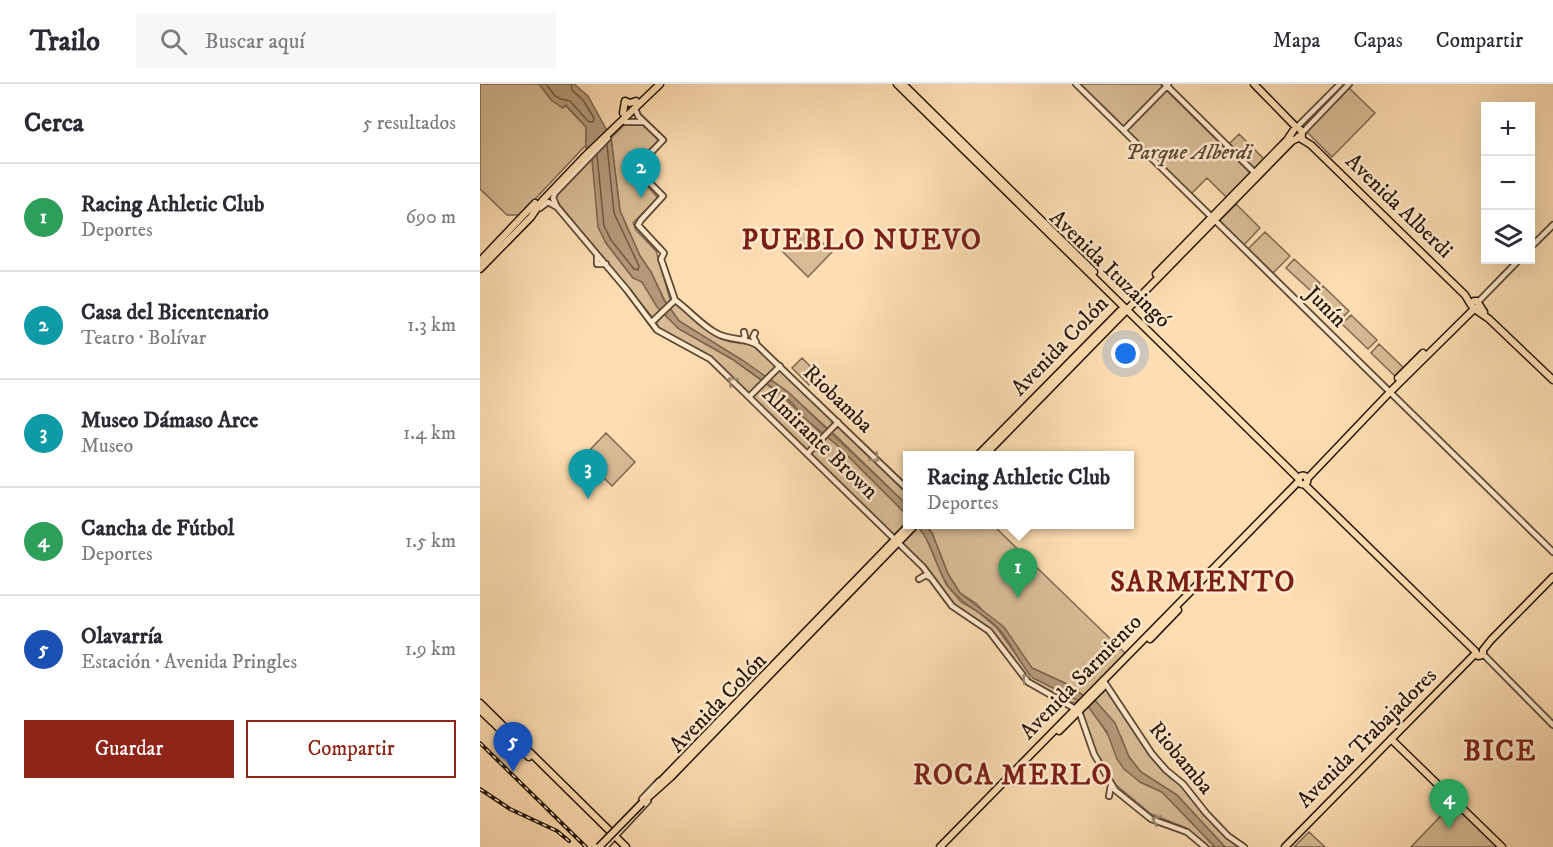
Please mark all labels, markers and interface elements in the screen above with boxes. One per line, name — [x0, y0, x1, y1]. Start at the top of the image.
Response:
search box — [136, 14, 556, 68]
text: Trailo — [30, 24, 100, 59]
icon: search — [157, 25, 190, 58]
text: Buscar aquí — [205, 28, 305, 55]
text: Mapa — [1273, 28, 1320, 54]
text: Capas — [1353, 28, 1403, 54]
text: Compartir — [1436, 28, 1523, 54]
map controls — [1481, 102, 1535, 264]
button: + — [1481, 102, 1535, 156]
text: Cerca — [24, 107, 84, 140]
text: 5 resultados — [362, 111, 456, 136]
park label: Parque Alberdi — [1125, 139, 1254, 167]
pin: 2 — [622, 148, 660, 198]
street label: Avenida Alberdi — [1340, 148, 1458, 264]
button: − — [1481, 156, 1535, 210]
text: Racing Athletic Club — [81, 191, 264, 218]
street label: Avenida Ituzaingó — [1044, 204, 1176, 334]
text: 1 — [40, 205, 47, 230]
text: 690 m — [406, 205, 456, 230]
button: layers — [1481, 210, 1535, 264]
text: Deportes — [81, 218, 153, 243]
district label: PUEBLO NUEVO — [742, 223, 982, 258]
street label: Junín — [1298, 279, 1353, 334]
street label: Avenida Colón — [1006, 290, 1115, 402]
text: Casa del Bicentenario — [81, 299, 269, 326]
text: 2 — [39, 313, 48, 338]
text: 1.3 km — [407, 313, 456, 338]
text: Teatro · Bolívar — [81, 326, 206, 351]
your location — [1111, 339, 1140, 368]
street label: Riobamba — [797, 359, 879, 439]
one-way arrow — [729, 378, 740, 389]
street label: Almirante Brown — [756, 381, 884, 505]
text: Museo Dámaso Arce — [81, 407, 258, 434]
text: 3 — [40, 421, 47, 446]
text: 1.4 km — [403, 421, 456, 446]
text: Museo — [81, 434, 133, 459]
pin: 3 — [568, 450, 608, 499]
one-way arrow — [868, 450, 879, 461]
popup — [903, 451, 1134, 529]
text: Racing Athletic Club — [927, 464, 1110, 491]
text: Deportes — [927, 491, 999, 516]
text: Cancha de Fútbol — [81, 515, 234, 542]
text: 4 — [38, 529, 49, 554]
text: 1.5 km — [405, 529, 456, 554]
text: Deportes — [81, 542, 153, 567]
pin: 1 — [998, 548, 1038, 598]
district label: SARMIENTO — [1110, 565, 1296, 600]
street label: Avenida Sarmiento — [1014, 609, 1148, 745]
text: Olavarría — [81, 623, 163, 650]
text: 5 — [39, 637, 48, 662]
text: 1.9 km — [405, 637, 456, 662]
street label: Avenida Colón — [664, 647, 773, 759]
text: Estación · Avenida Pringles — [81, 650, 297, 675]
street label: Avenida Trabajadores — [1291, 662, 1443, 814]
one-way arrow — [1022, 674, 1033, 684]
street label: Riobamba — [1143, 716, 1220, 800]
button: Guardar — [24, 720, 234, 778]
button: Compartir — [246, 720, 456, 778]
pin: 5 — [494, 722, 532, 772]
district label: BICE — [1463, 734, 1537, 769]
district label: ROCA MERLO — [913, 758, 1113, 793]
pin: 4 — [1430, 780, 1468, 829]
one-way arrow — [1151, 815, 1162, 827]

